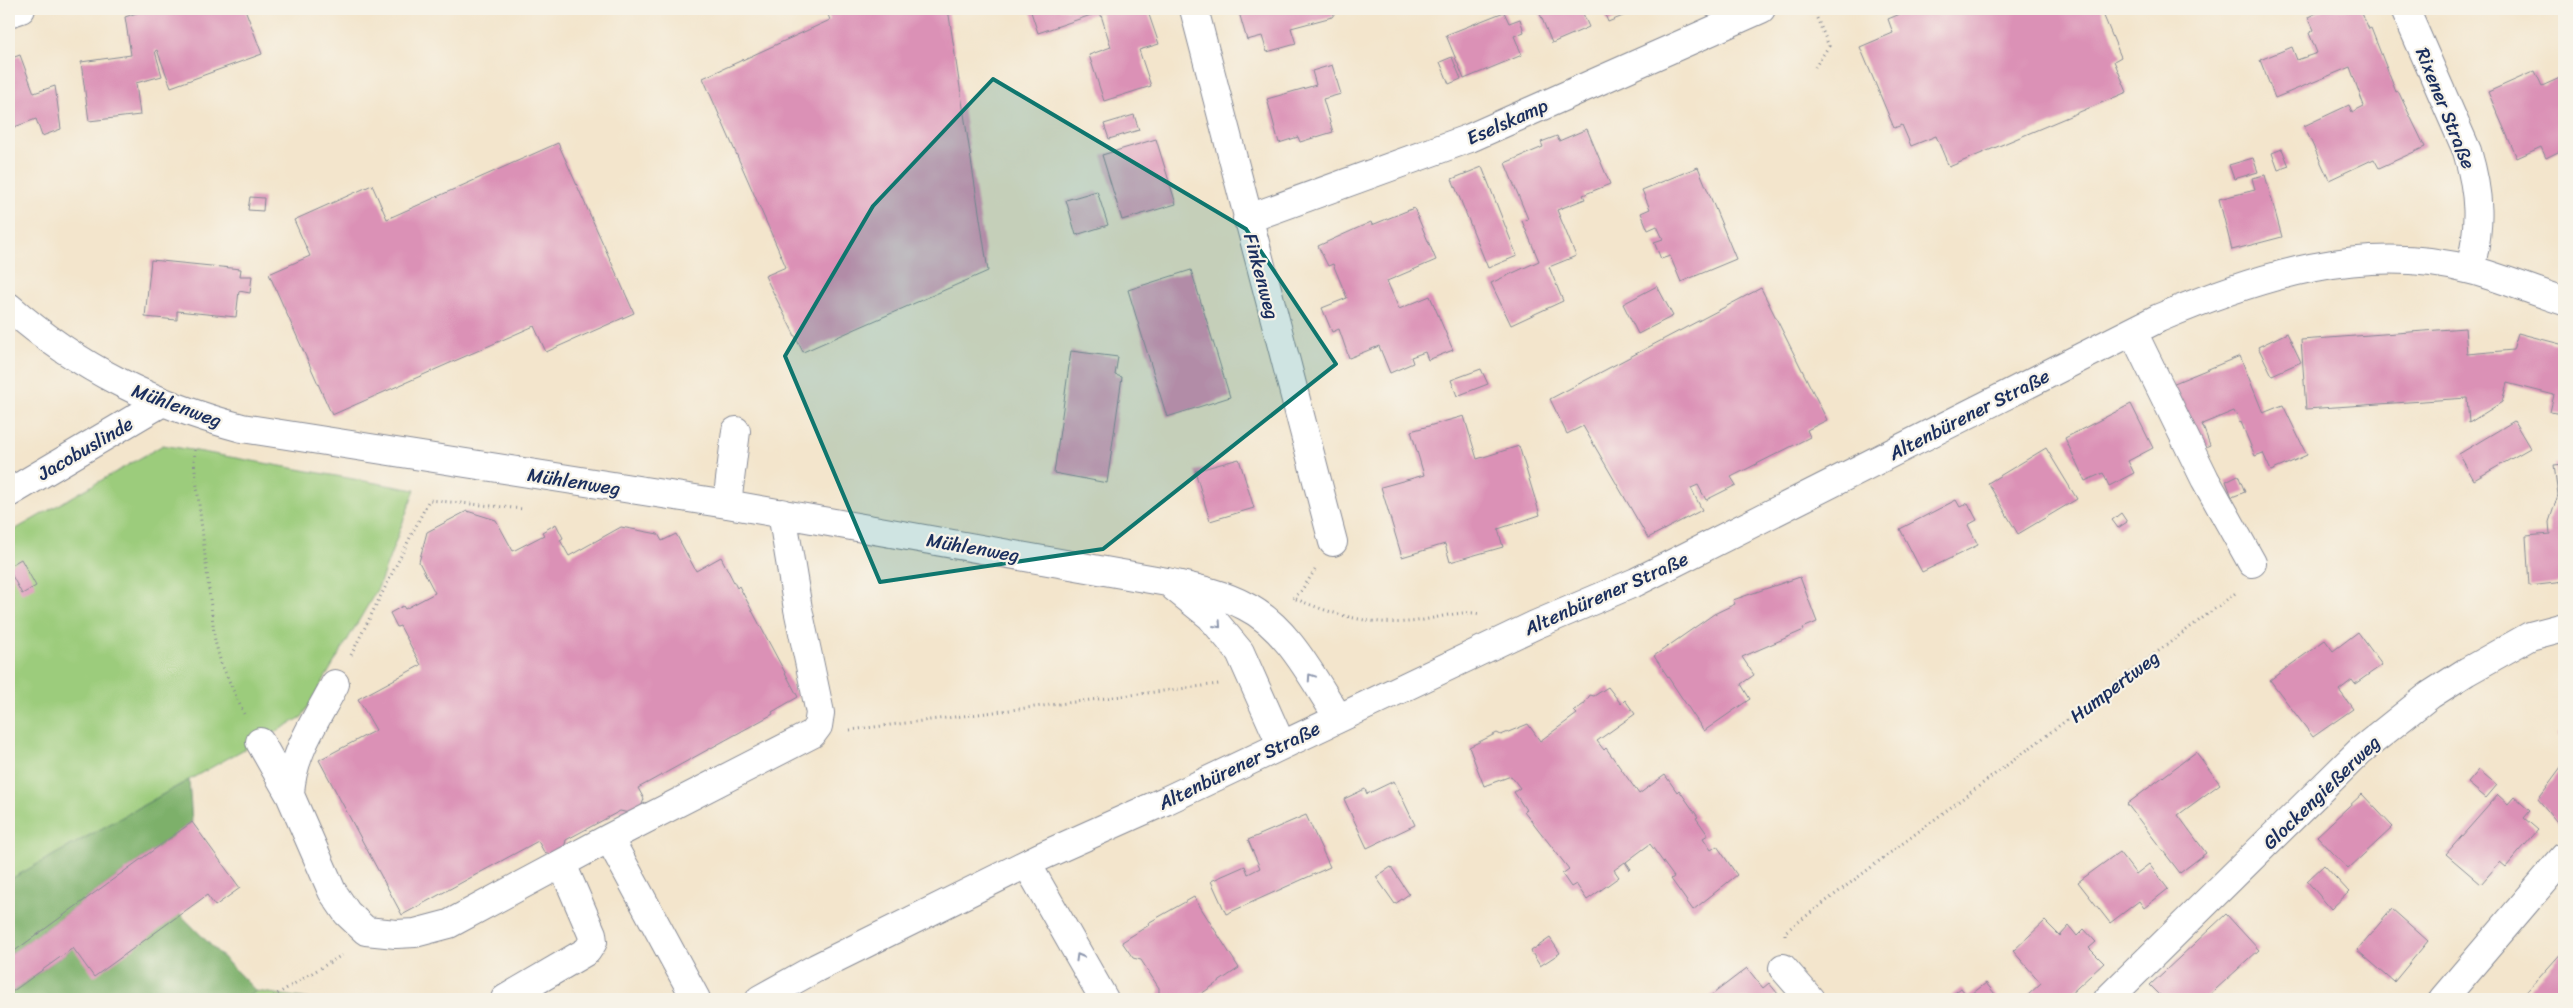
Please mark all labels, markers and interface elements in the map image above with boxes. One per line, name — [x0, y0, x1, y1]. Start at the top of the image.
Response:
street label: Rixener Straße — [2406, 42, 2485, 174]
street label: Eselskamp — [1461, 89, 1553, 154]
street label: Finkenweg — [1234, 229, 1289, 323]
street label: Altenbürener Straße — [1882, 359, 2056, 470]
street label: Mühlenweg — [127, 374, 227, 437]
street label: Jacobuslinde — [30, 407, 140, 490]
street label: Mühlenweg — [525, 458, 623, 505]
street label: Mühlenweg — [924, 523, 1022, 572]
street label: Altenbürener Straße — [1518, 542, 1694, 645]
one-way arrow — [1212, 619, 1221, 628]
street label: Humpertweg — [2062, 641, 2167, 731]
one-way arrow — [1308, 673, 1318, 682]
street label: Altenbürener Straße — [1152, 712, 1326, 820]
street label: Glockengießerweg — [2255, 727, 2388, 858]
one-way arrow — [1076, 954, 1086, 963]

